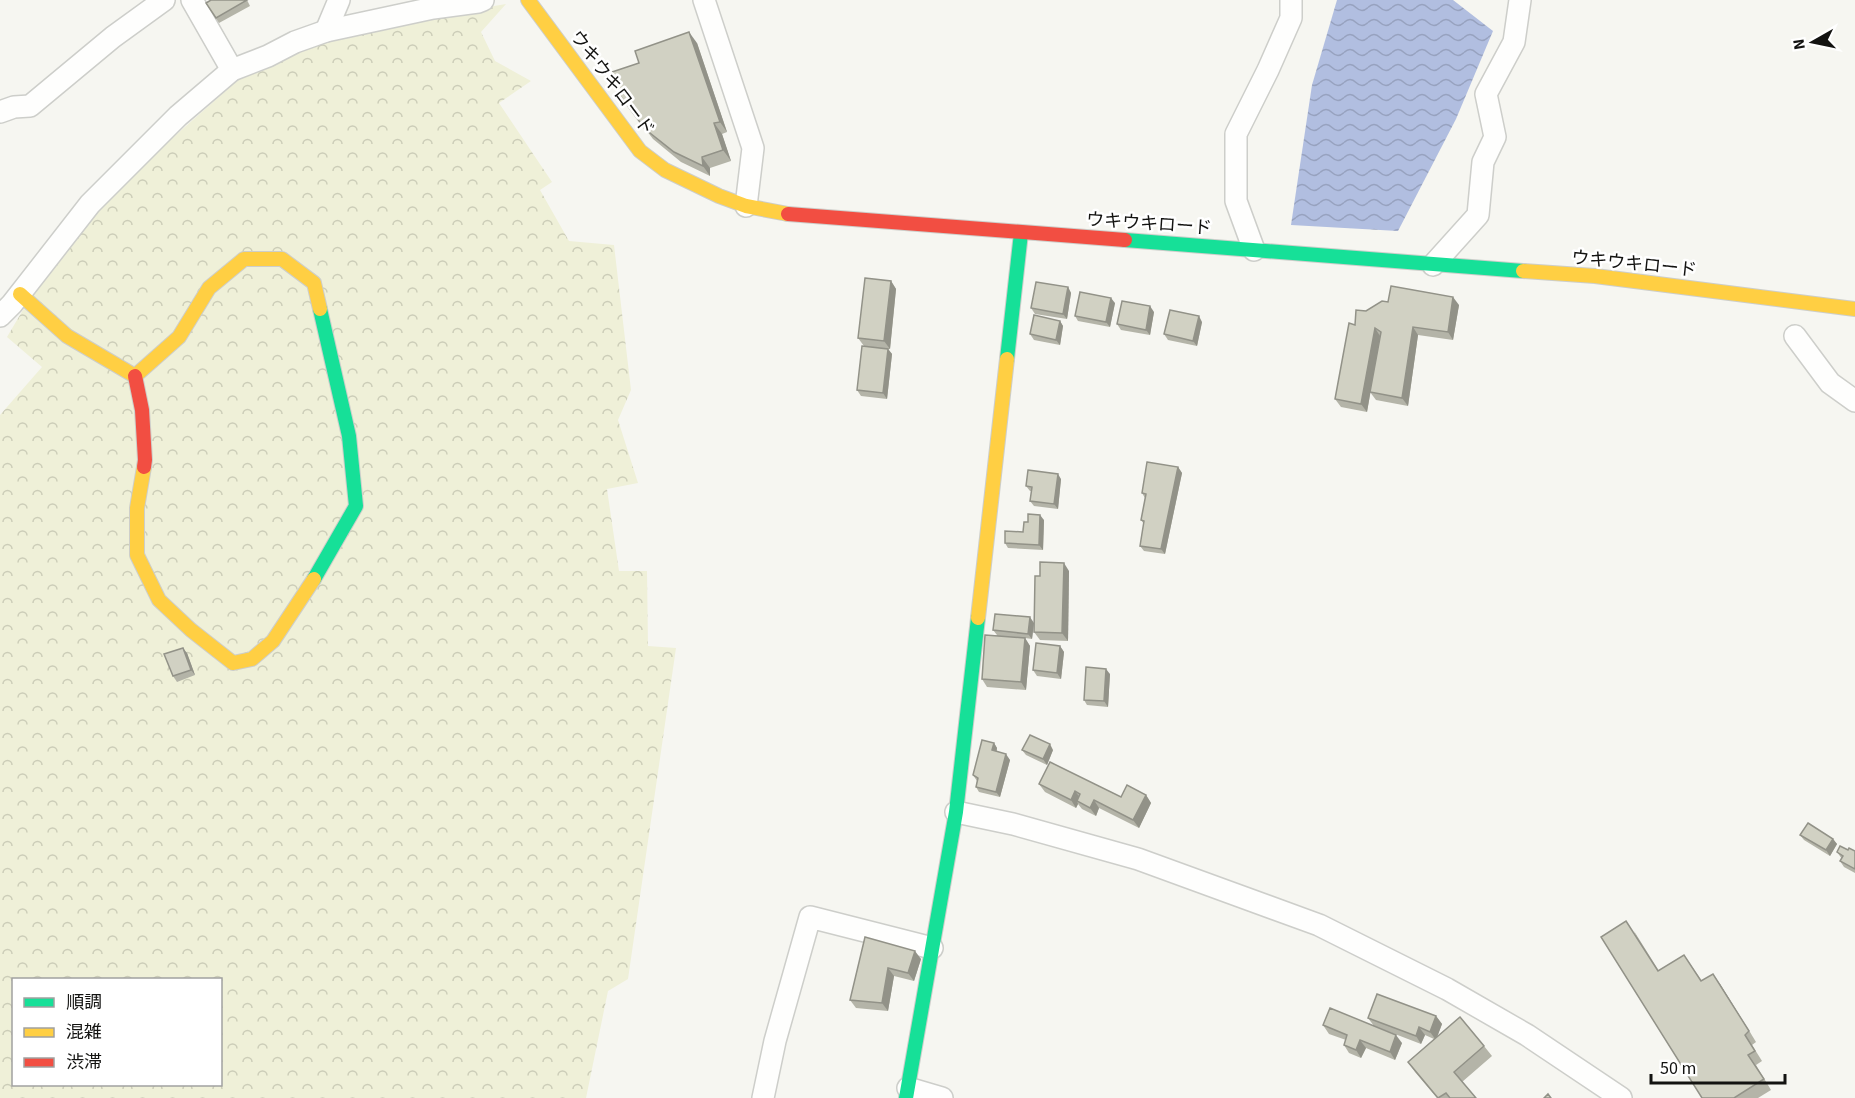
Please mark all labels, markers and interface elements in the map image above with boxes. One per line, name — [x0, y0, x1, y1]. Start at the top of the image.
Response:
north arrow — [1783, 12, 1843, 72]
street label: ウキウキロード — [564, 25, 660, 141]
text: N — [1787, 37, 1811, 51]
street label: ウキウキロード — [1085, 207, 1213, 241]
street label: ウキウキロード — [1570, 245, 1698, 283]
legend — [12, 978, 222, 1086]
text: 順調 — [66, 990, 102, 1015]
text: 混雑 — [66, 1020, 102, 1045]
scale bar — [1651, 1047, 1784, 1085]
text: 渋滞 — [66, 1050, 102, 1075]
text: 50 m — [1660, 1056, 1696, 1081]

